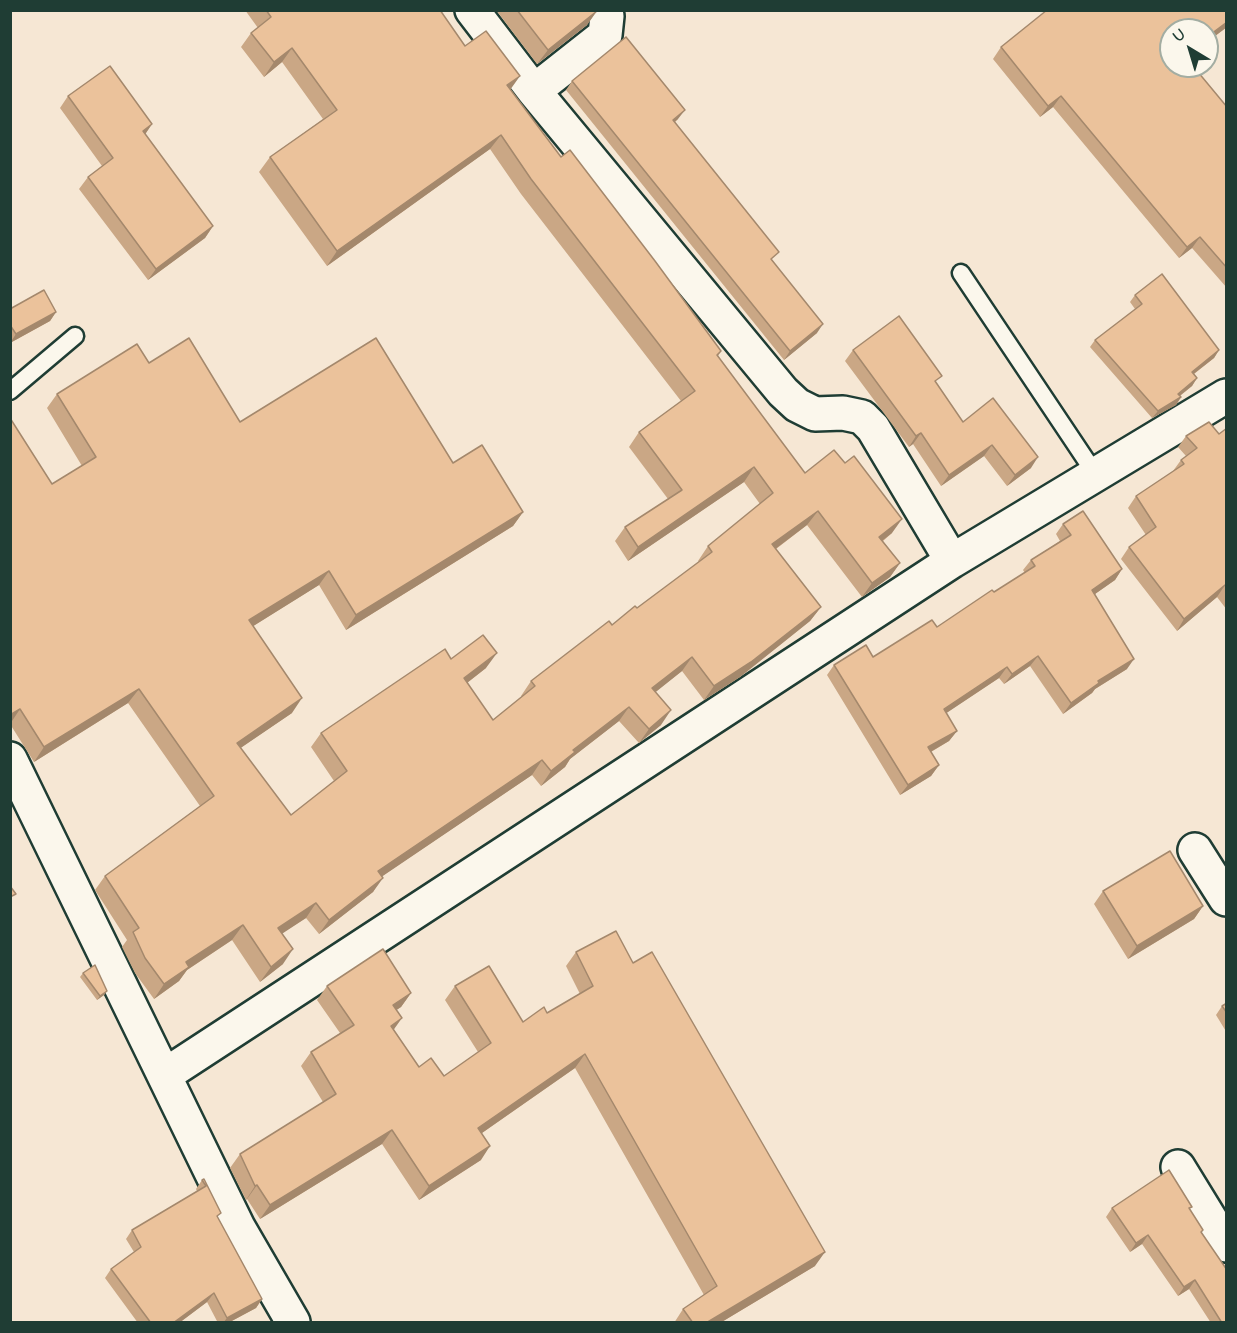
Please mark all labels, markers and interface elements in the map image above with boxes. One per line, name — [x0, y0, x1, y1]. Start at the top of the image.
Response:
north arrow — [1159, 18, 1219, 78]
text: U — [1169, 25, 1189, 46]

